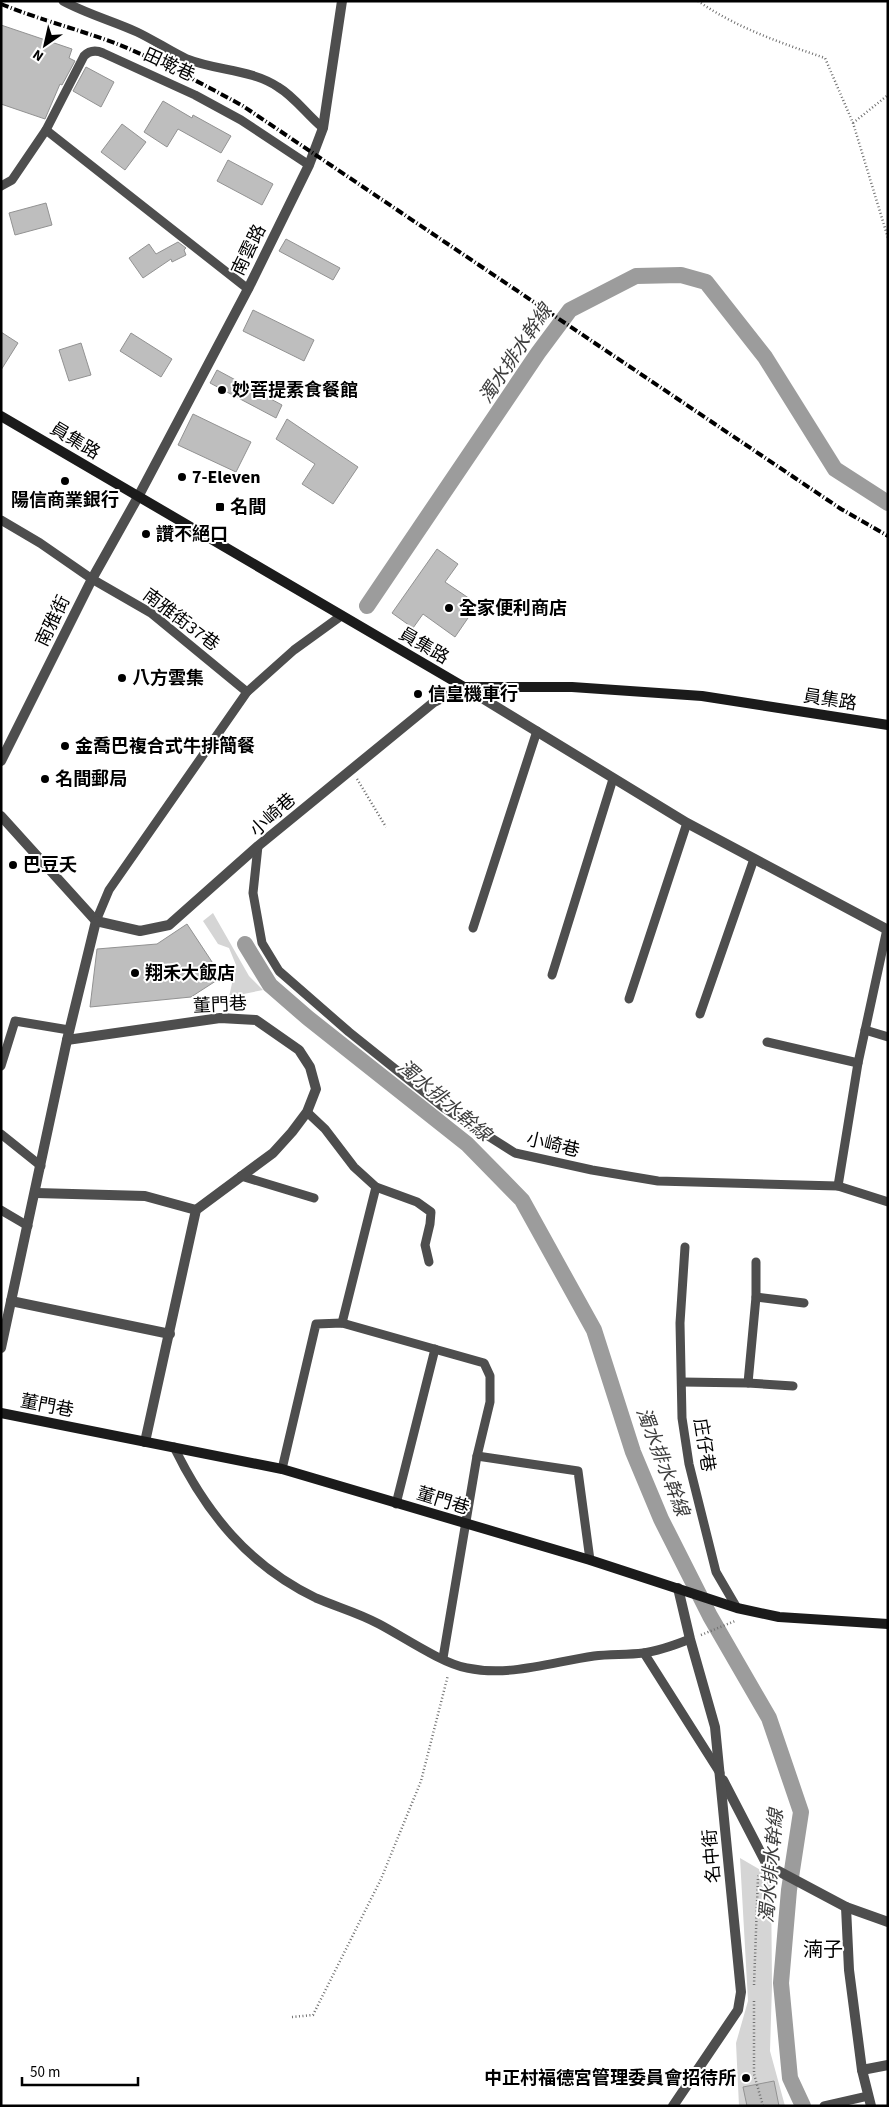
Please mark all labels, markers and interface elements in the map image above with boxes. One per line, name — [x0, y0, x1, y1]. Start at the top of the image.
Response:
north arrow — [20, 20, 70, 70]
street label: 田墘巷 — [139, 42, 199, 88]
text: N — [29, 44, 48, 66]
street label: 南雲路 — [226, 220, 272, 280]
water label: 濁水排水幹線 — [473, 298, 560, 409]
place label: 妙菩提素食餐館 — [232, 378, 358, 403]
marker: 妙菩提素食餐館 — [216, 384, 228, 396]
street label: 員集路 — [45, 416, 105, 466]
place label: 7-Eleven — [192, 465, 261, 490]
marker: 7-Eleven — [176, 471, 188, 483]
marker: 陽信商業銀行 — [59, 475, 71, 487]
place label: 陽信商業銀行 — [11, 488, 119, 513]
place label: 名間 — [230, 495, 266, 520]
marker: 名間 — [214, 501, 226, 513]
place label: 讚不絕口 — [156, 522, 228, 547]
marker: 讚不絕口 — [140, 528, 152, 540]
street label: 南雅街37巷 — [138, 583, 224, 657]
street label: 南雅街 — [30, 591, 76, 651]
place label: 全家便利商店 — [459, 596, 567, 621]
marker: 全家便利商店 — [443, 602, 455, 614]
street label: 員集路 — [394, 622, 454, 670]
place label: 八方雲集 — [132, 666, 204, 691]
marker: 八方雲集 — [116, 672, 128, 684]
place label: 信皇機車行 — [428, 682, 518, 707]
street label: 員集路 — [801, 683, 859, 717]
marker: 信皇機車行 — [412, 688, 424, 700]
place label: 金喬巴複合式牛排簡餐 — [75, 734, 255, 759]
marker: 金喬巴複合式牛排簡餐 — [59, 740, 71, 752]
place label: 名間郵局 — [55, 767, 127, 792]
marker: 名間郵局 — [39, 773, 51, 785]
street label: 小崎巷 — [245, 788, 301, 842]
place label: 巴豆夭 — [23, 853, 77, 878]
marker: 巴豆夭 — [7, 859, 19, 871]
place label: 翔禾大飯店 — [145, 961, 235, 986]
marker: 翔禾大飯店 — [129, 967, 141, 979]
street label: 董門巷 — [192, 991, 248, 1019]
water label: 濁水排水幹線 — [392, 1054, 498, 1149]
street label: 小崎巷 — [524, 1127, 582, 1163]
street label: 董門巷 — [18, 1389, 76, 1423]
water label: 濁水排水幹線 — [629, 1404, 696, 1522]
street label: 庄仔巷 — [687, 1416, 721, 1474]
street label: 董門巷 — [414, 1481, 472, 1521]
water label: 濁水排水幹線 — [754, 1806, 791, 1924]
street label: 名中街 — [697, 1828, 727, 1884]
district label: 湳子 — [803, 1936, 843, 1964]
scale bar — [22, 2054, 139, 2086]
text: 50 m — [30, 2062, 60, 2083]
place label: 中正村福德宮管理委員會招待所 — [484, 2066, 736, 2091]
marker: 中正村福德宮管理委員會招待所 — [740, 2072, 752, 2084]

